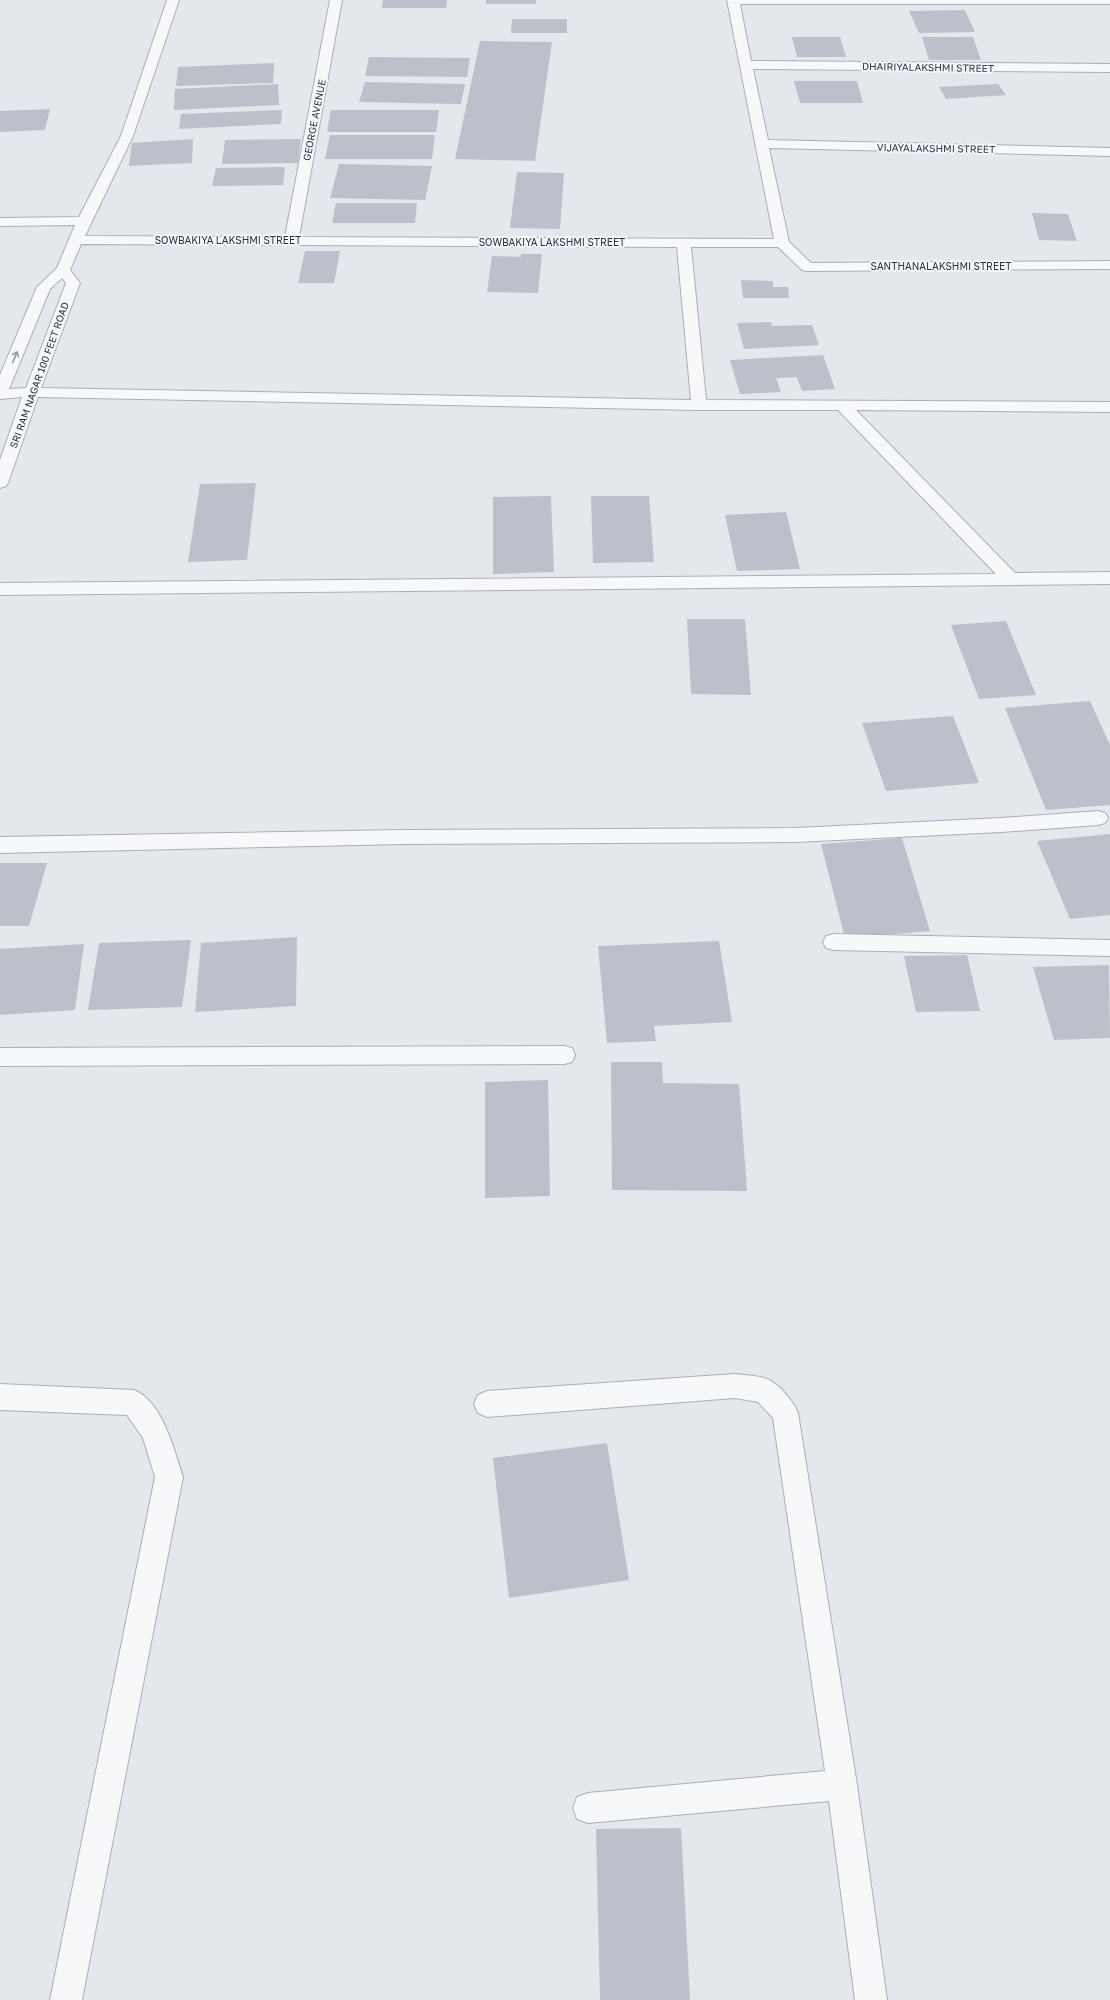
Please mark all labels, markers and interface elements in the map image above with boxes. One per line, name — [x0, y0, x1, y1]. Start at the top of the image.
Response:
street label: DHAIRIYALAKSHMI STREET — [862, 60, 994, 74]
street label: GEORGE AVENUE — [300, 78, 328, 162]
street label: VIJAYALAKSHMI STREET — [877, 141, 995, 155]
street label: SOWBAKIYA LAKSHMI STREET — [155, 234, 301, 246]
street label: SOWBAKIYA LAKSHMI STREET — [479, 236, 625, 248]
street label: SANTHANALAKSHMI STREET — [871, 260, 1011, 272]
street label: SRI RAM NAGAR 100 FEET ROAD — [7, 300, 71, 450]
one-way arrow — [11, 352, 19, 364]

